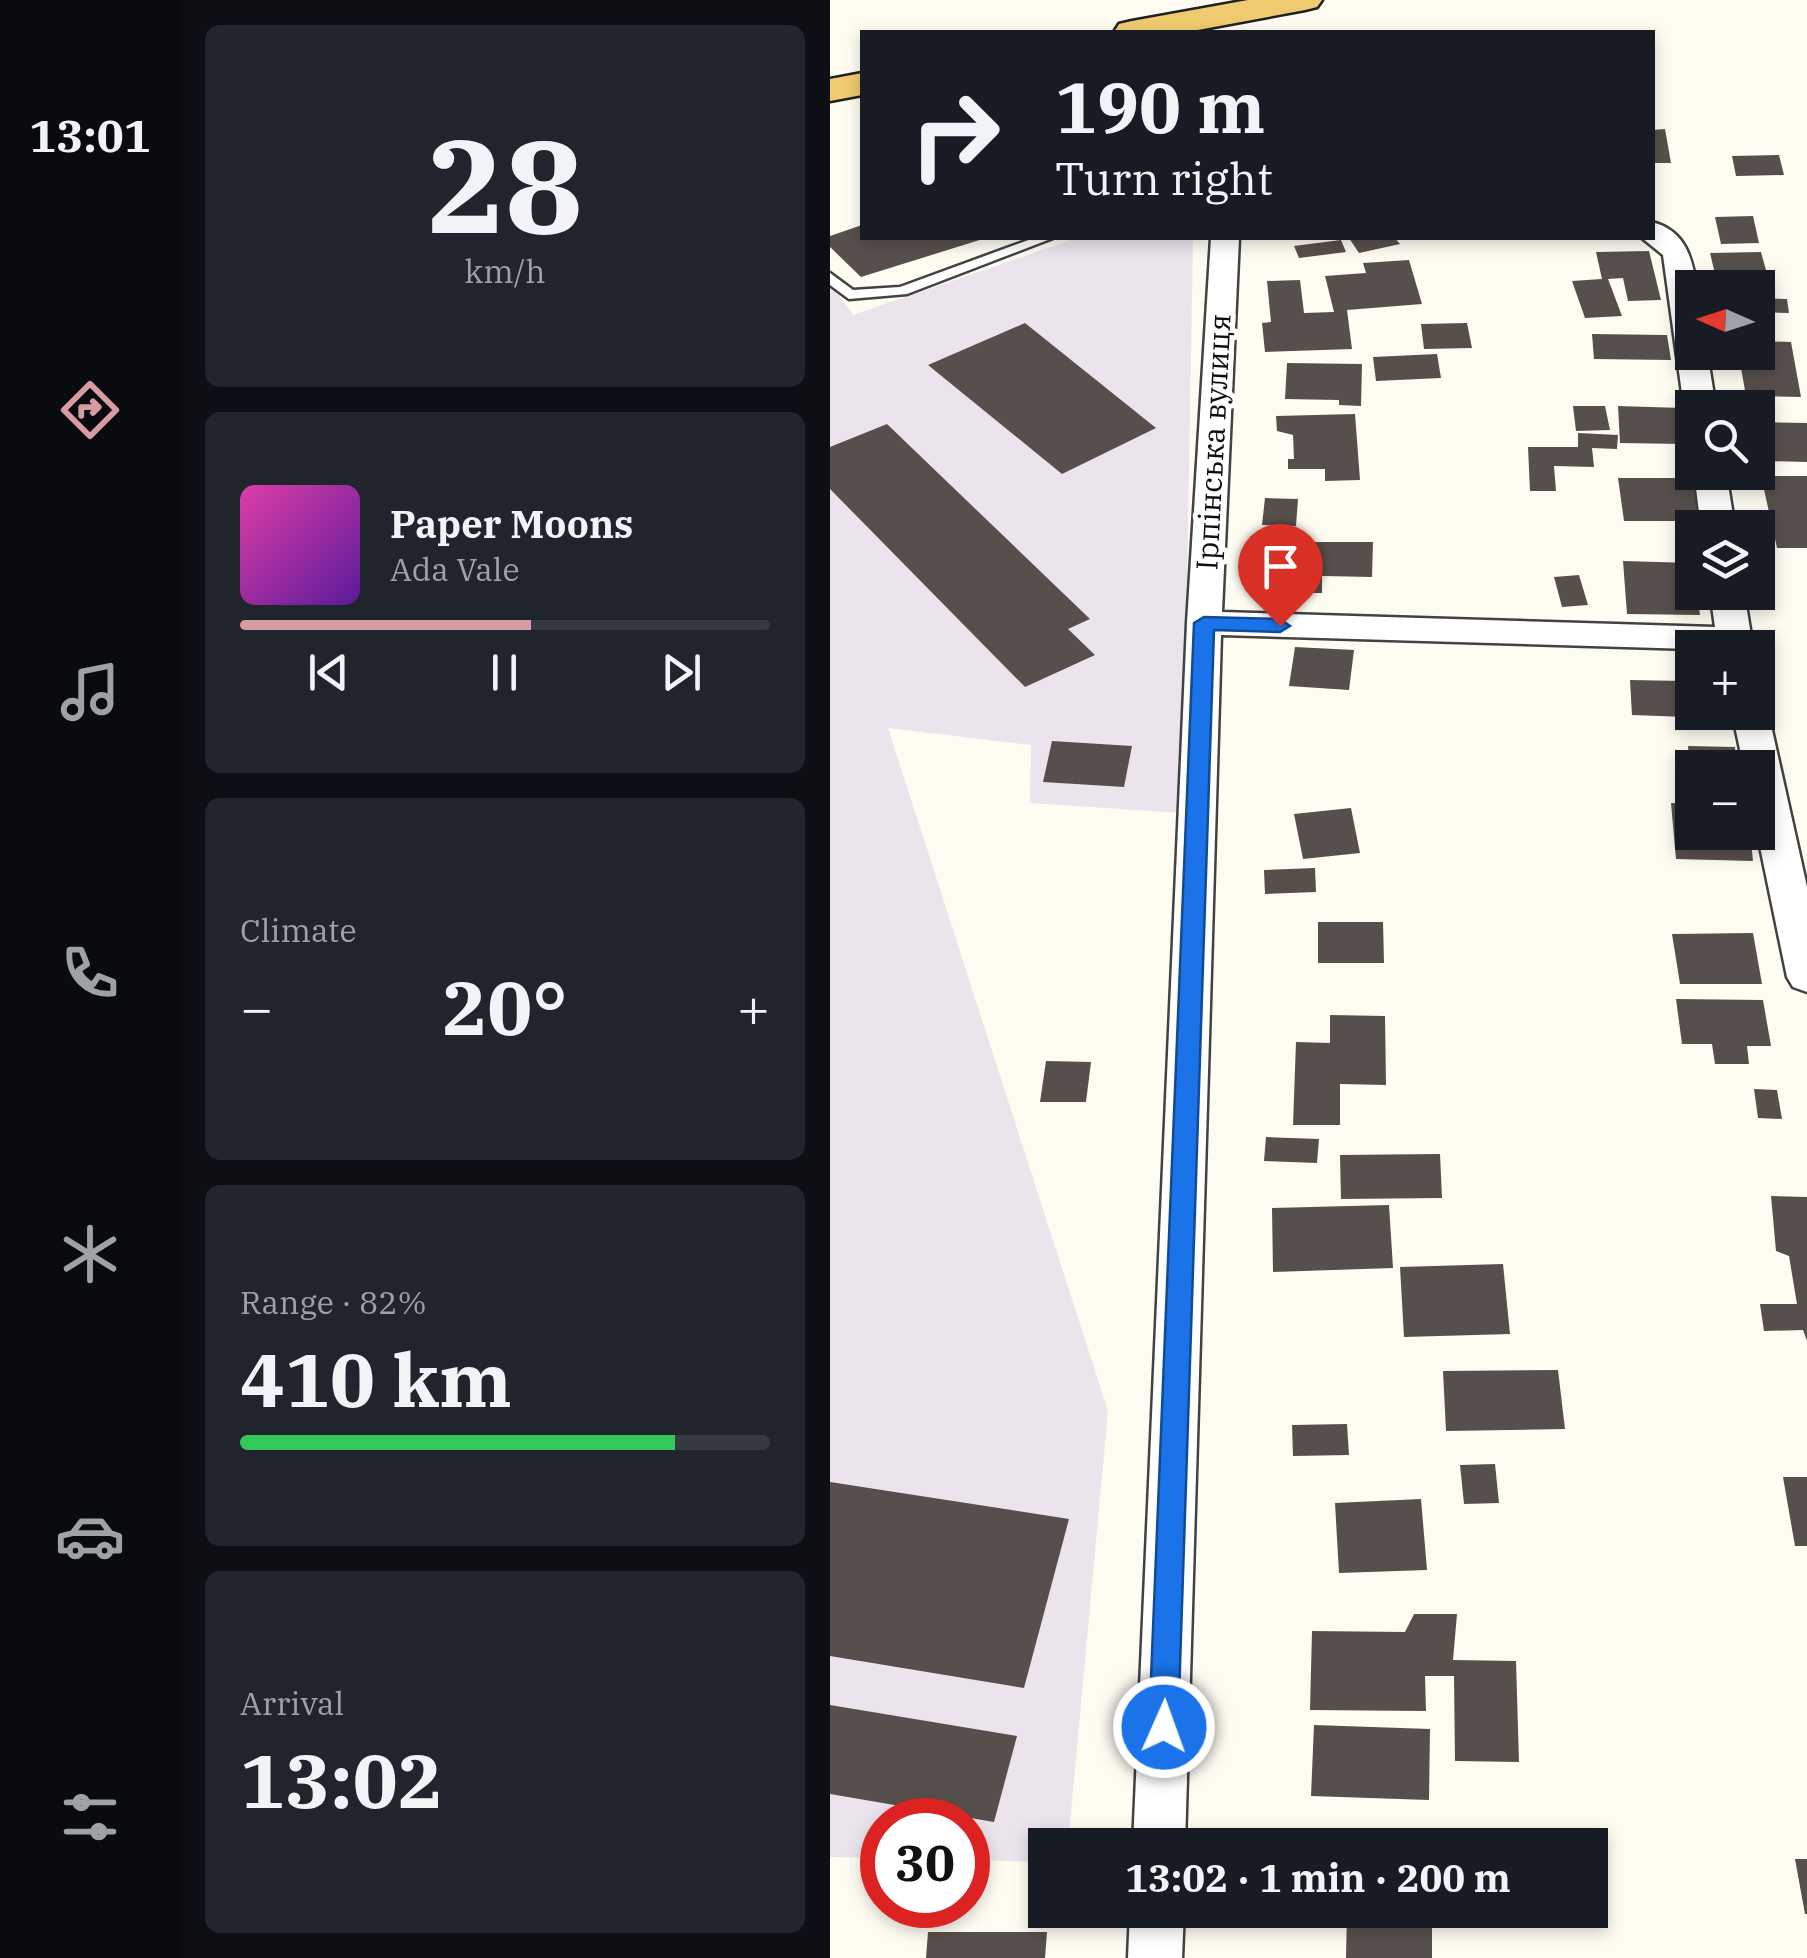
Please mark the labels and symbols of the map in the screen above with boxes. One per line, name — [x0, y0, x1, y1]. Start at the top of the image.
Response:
north arrow — [1675, 270, 1775, 370]
street label: Ірпінська вулиця — [1186, 313, 1239, 571]
pin — [1238, 524, 1323, 627]
position arrow — [1112, 1675, 1216, 1779]
speed limit sign: 30 — [860, 1798, 990, 1928]

